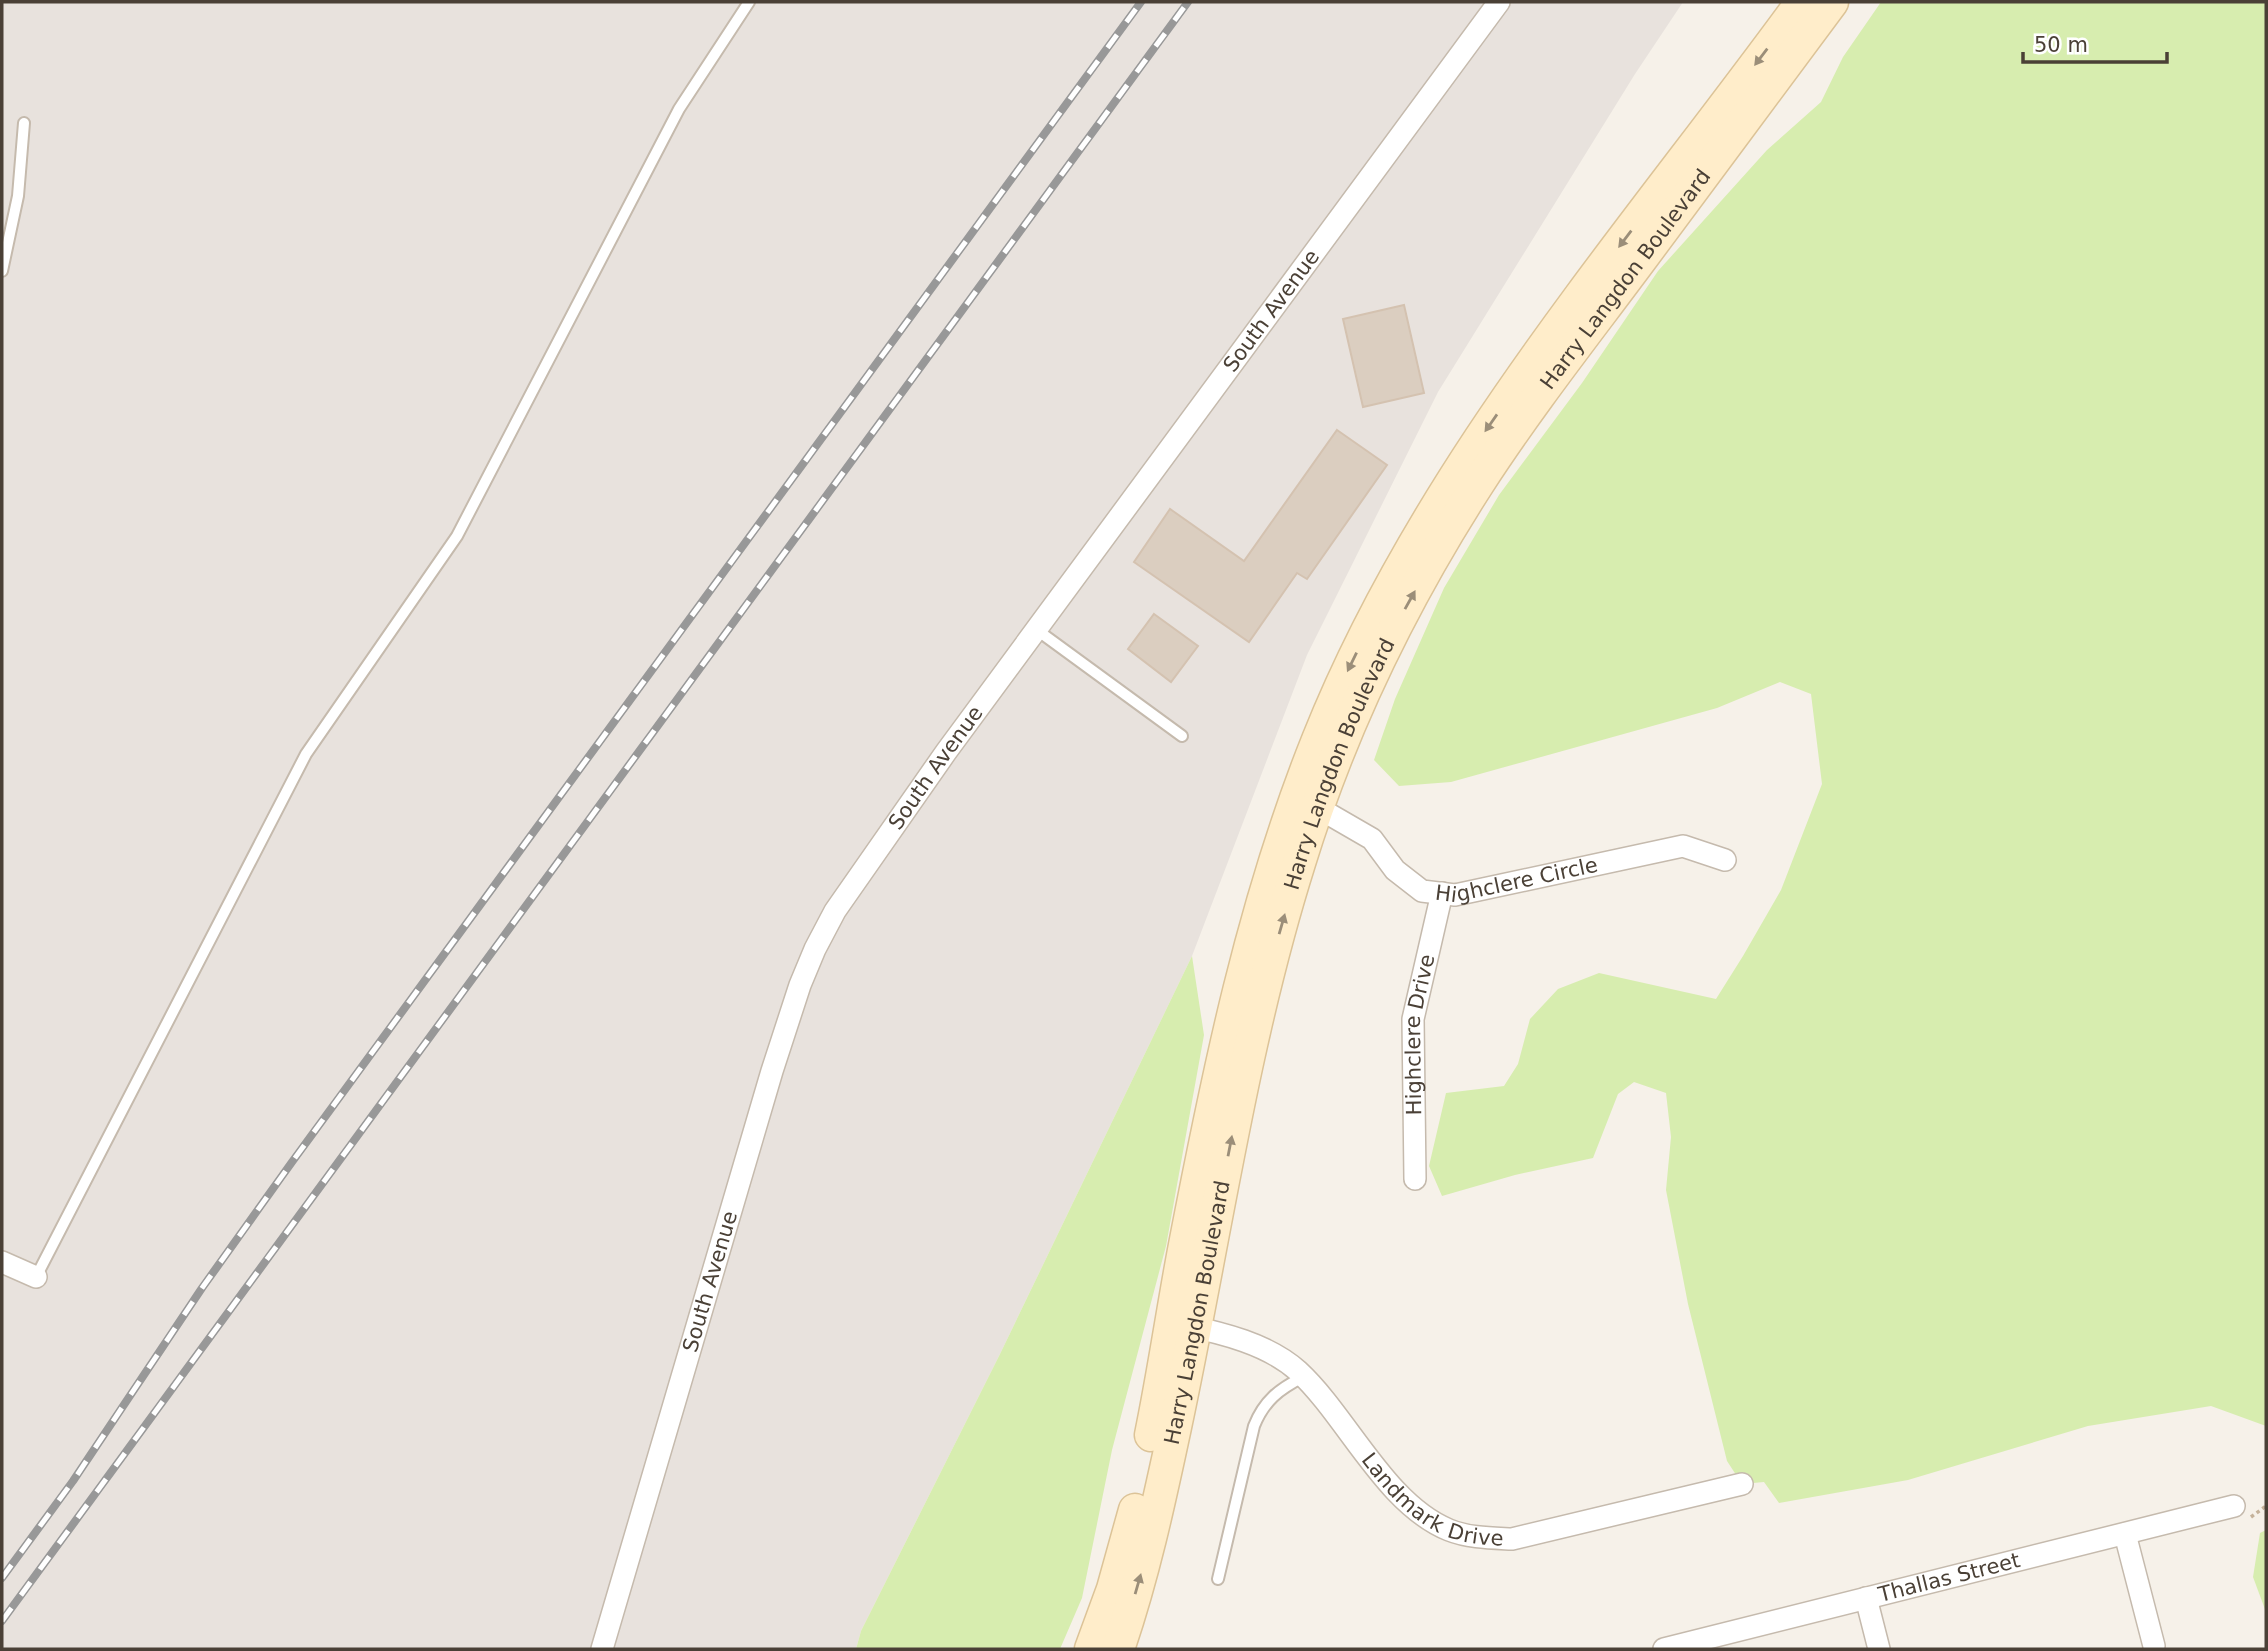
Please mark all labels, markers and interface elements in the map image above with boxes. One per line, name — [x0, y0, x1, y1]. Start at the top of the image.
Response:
scale bar — [2023, 21, 2166, 65]
text: 50 m — [2034, 33, 2088, 57]
one-way arrow — [1754, 47, 1768, 66]
street label: Harry Langdon Boulevard — [1536, 165, 1716, 394]
one-way arrow — [1618, 230, 1632, 248]
street label: South Avenue — [1218, 245, 1324, 377]
one-way arrow — [1484, 414, 1498, 432]
one-way arrow — [1404, 589, 1416, 609]
street label: Harry Langdon Boulevard — [1279, 634, 1400, 893]
one-way arrow — [1347, 652, 1358, 672]
street label: South Avenue — [884, 701, 988, 834]
street label: Highclere Circle — [1434, 853, 1600, 907]
one-way arrow — [1277, 913, 1287, 934]
street label: Highclere Drive — [1401, 952, 1440, 1115]
one-way arrow — [1225, 1135, 1236, 1157]
street label: Harry Langdon Boulevard — [1160, 1178, 1235, 1447]
street label: South Avenue — [678, 1208, 742, 1355]
street label: Landmark Drive — [1357, 1448, 1504, 1551]
street label: Thallas Street — [1875, 1548, 2022, 1607]
one-way arrow — [1134, 1573, 1144, 1594]

